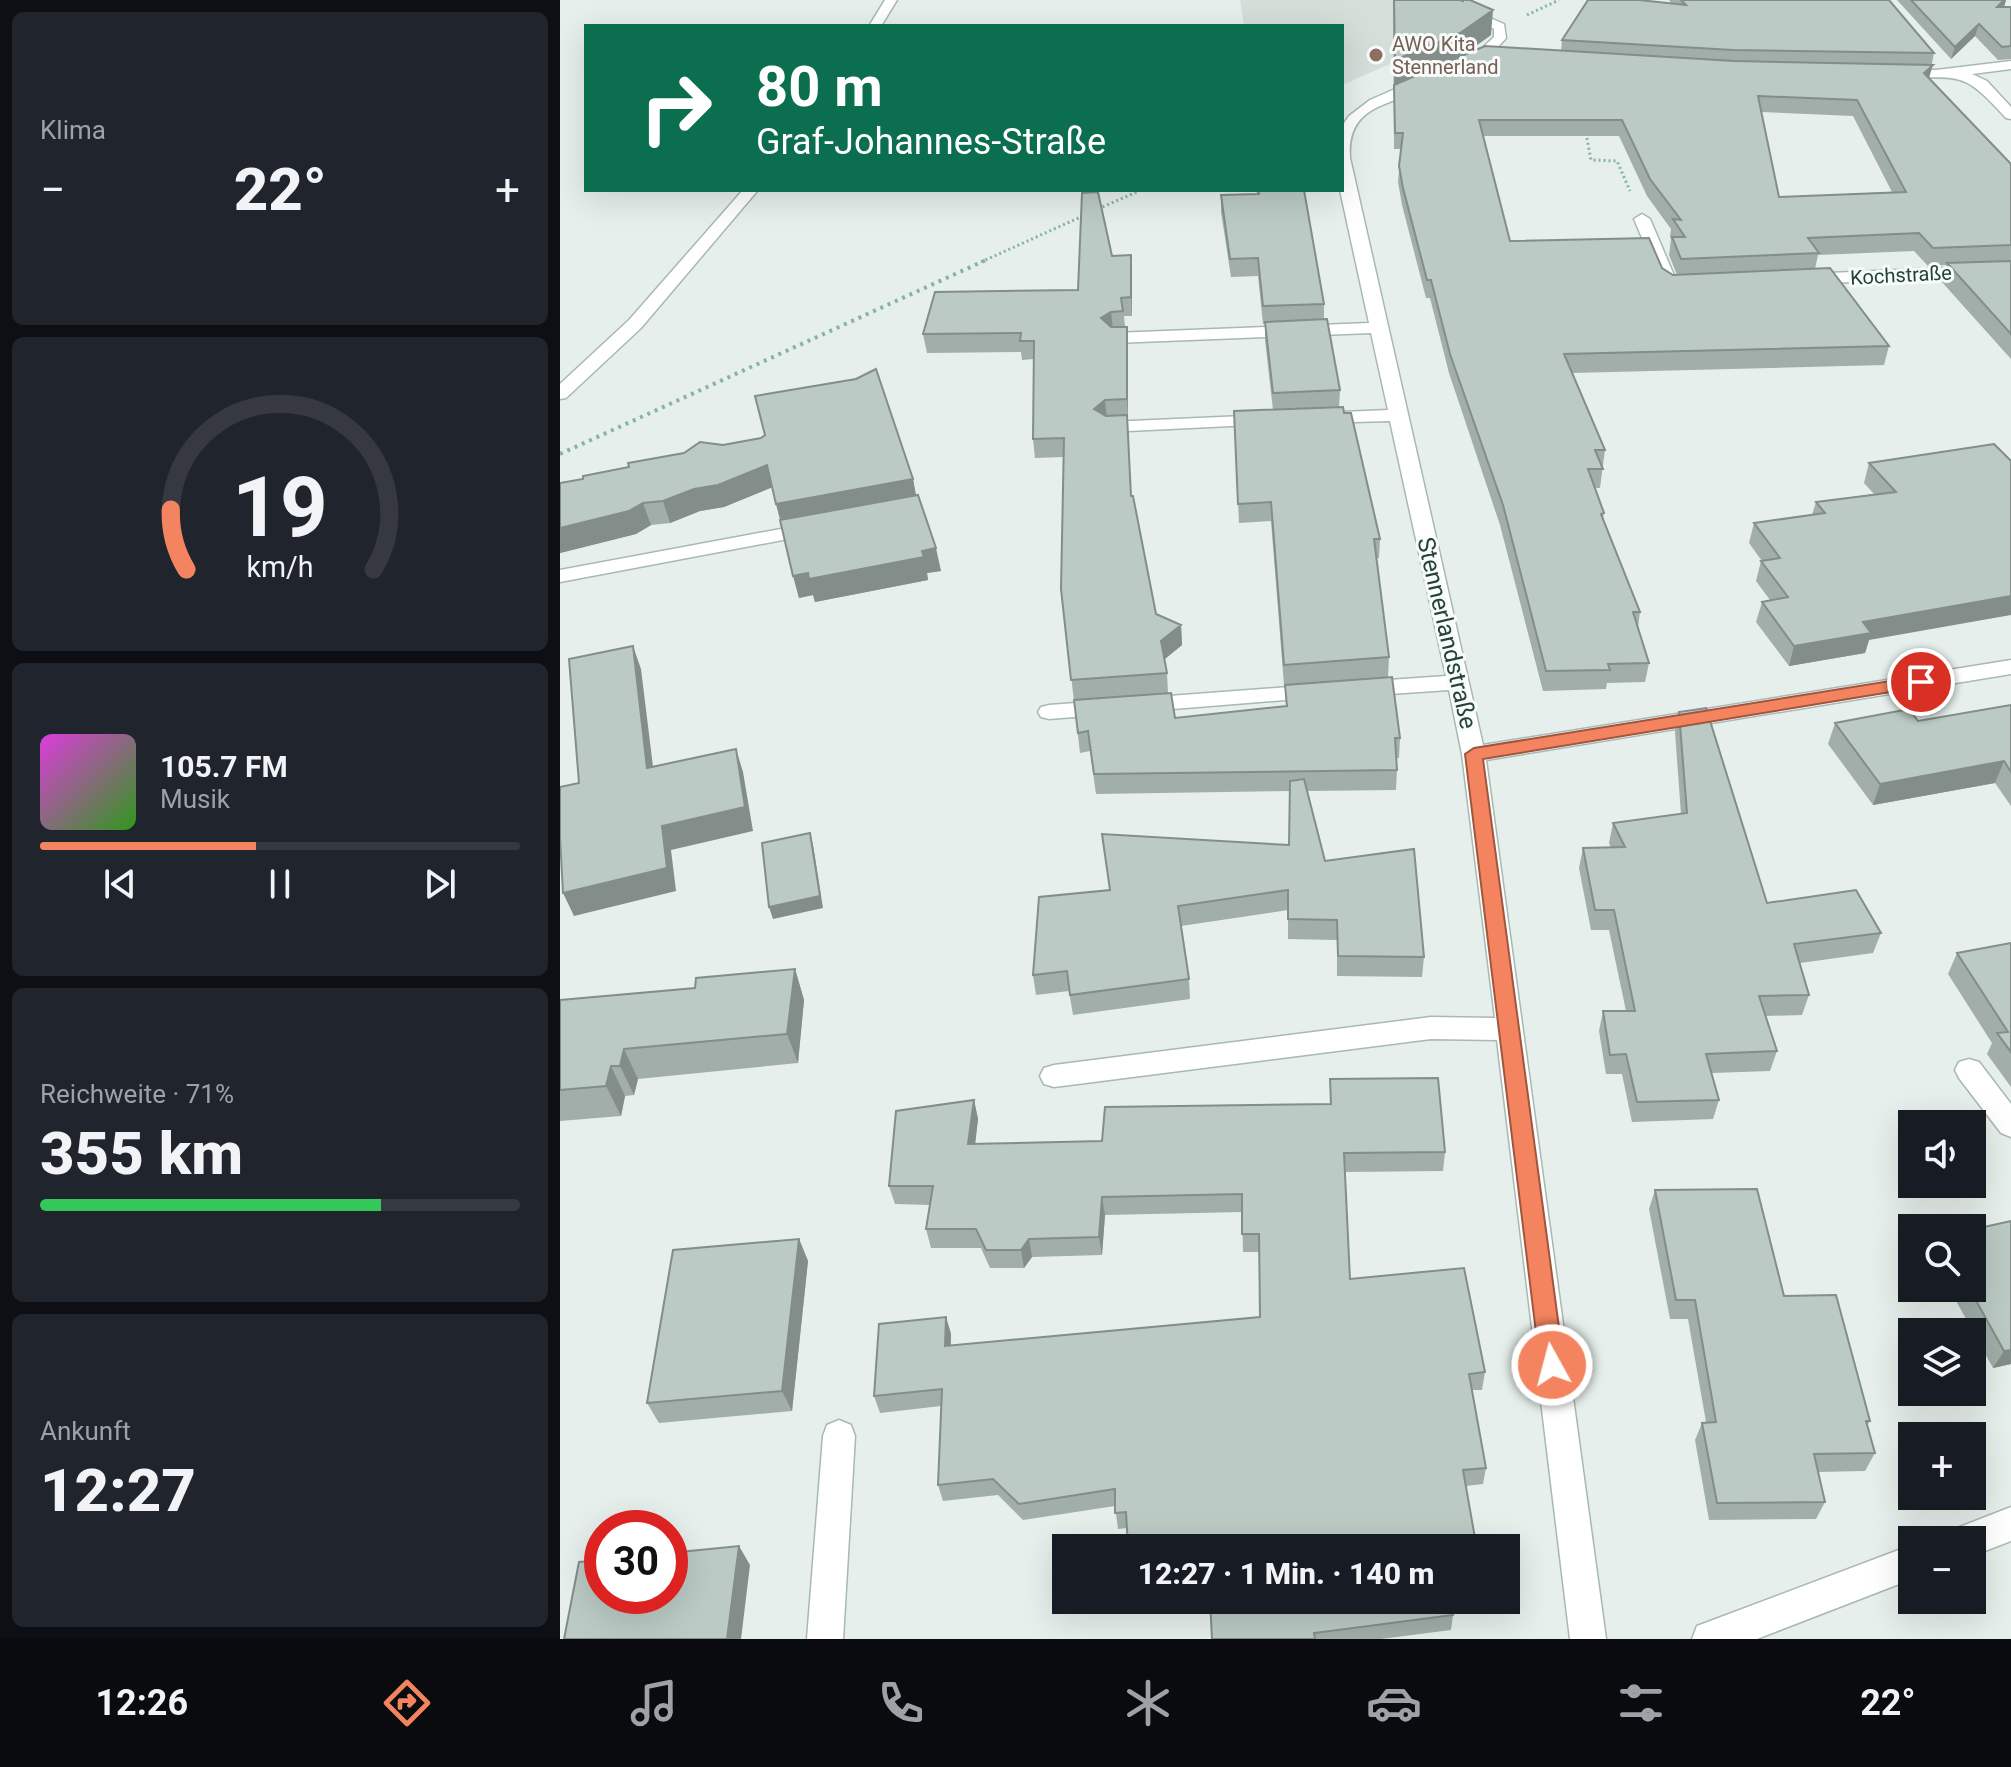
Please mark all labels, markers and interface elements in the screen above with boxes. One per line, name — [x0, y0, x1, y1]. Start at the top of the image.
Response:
place label: AWO Kita Stennerland — [1392, 32, 1499, 79]
marker: AWO Kita Stennerland — [1367, 46, 1385, 64]
text: 80 m — [756, 54, 883, 120]
icon: right — [624, 56, 728, 160]
text: Klima — [40, 115, 106, 145]
text: Graf-Johannes-Straße — [756, 121, 1106, 163]
text: 22° — [234, 154, 327, 225]
text: − — [40, 164, 65, 216]
text: + — [495, 164, 520, 216]
street label: Kochstraße — [1850, 260, 1952, 290]
text: 19 — [232, 459, 328, 556]
street label: Stennerlandstraße — [1411, 534, 1483, 732]
text: km/h — [246, 550, 314, 584]
pin — [1887, 648, 1955, 716]
icon: arrive — [1899, 660, 1943, 704]
text: 105.7 FM — [160, 749, 288, 784]
text: Musik — [160, 784, 230, 814]
icon: previous — [98, 862, 142, 906]
icon: pause — [258, 862, 302, 906]
icon: next — [418, 862, 462, 906]
text: Reichweite · 71% — [40, 1079, 234, 1109]
map controls — [1898, 1110, 1986, 1614]
button: sound — [1898, 1110, 1986, 1198]
text: 355 km — [40, 1118, 243, 1189]
button: search — [1898, 1214, 1986, 1302]
button: layers — [1898, 1318, 1986, 1406]
position arrow — [1510, 1323, 1594, 1407]
text: Ankunft — [40, 1416, 131, 1446]
button: + — [1898, 1422, 1986, 1510]
text: 12:27 — [40, 1455, 196, 1526]
speed limit sign: 30 — [584, 1510, 688, 1614]
button: − — [1898, 1526, 1986, 1614]
text: 12:27 · 1 Min. · 140 m — [1138, 1556, 1434, 1591]
icon: directions — [379, 1675, 435, 1731]
icon: music — [626, 1675, 682, 1731]
icon: phone — [873, 1675, 929, 1731]
icon: climate — [1120, 1675, 1176, 1731]
icon: car — [1366, 1675, 1422, 1731]
icon: filters — [1613, 1675, 1669, 1731]
text: 12:26 — [95, 1682, 188, 1724]
text: 22° — [1860, 1682, 1916, 1724]

